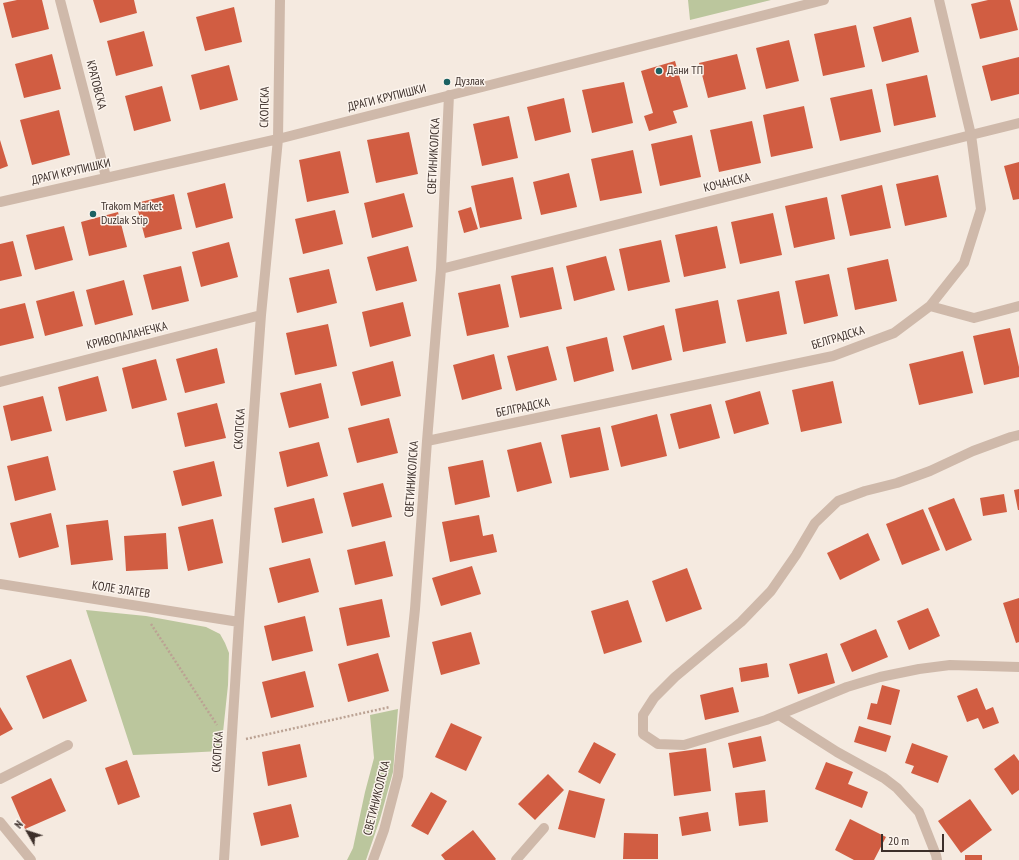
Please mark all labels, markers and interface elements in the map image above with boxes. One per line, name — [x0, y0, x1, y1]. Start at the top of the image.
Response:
street label: КРАТОВСКА — [83, 59, 109, 111]
place label: Дани ТП — [667, 64, 703, 78]
marker: Дани ТП — [654, 66, 664, 76]
place label: Дузлак — [455, 75, 484, 89]
marker: Дузлак — [442, 77, 452, 87]
street label: ДРАГИ КРУПИШКИ — [346, 81, 428, 115]
street label: СКОПСКА — [257, 86, 273, 128]
street label: СВЕТИНИКОЛСКА — [425, 117, 443, 195]
street label: ДРАГИ КРУПИШКИ — [30, 156, 112, 188]
street label: КОЧАНСКА — [702, 170, 752, 196]
place label: Trakom Market Duzlak Stip — [101, 200, 162, 228]
marker: Trakom Market Duzlak Stip — [88, 209, 98, 219]
street label: КРИВОПАЛАНЕЧКА — [85, 319, 169, 353]
street label: БЕЛГРАДСКА — [810, 323, 866, 353]
street label: БЕЛГРАДСКА — [495, 395, 551, 421]
street label: СКОПСКА — [231, 408, 249, 450]
street label: СВЕТИНИКОЛСКА — [402, 440, 422, 518]
street label: КОЛЕ ЗЛАТЕВ — [91, 578, 151, 602]
street label: СКОПСКА — [209, 731, 227, 773]
street label: СВЕТИНИКОЛСКА — [361, 759, 393, 837]
north arrow — [8, 812, 48, 852]
text: N — [11, 818, 26, 831]
scale bar — [883, 826, 946, 852]
text: 20 m — [888, 833, 909, 848]

